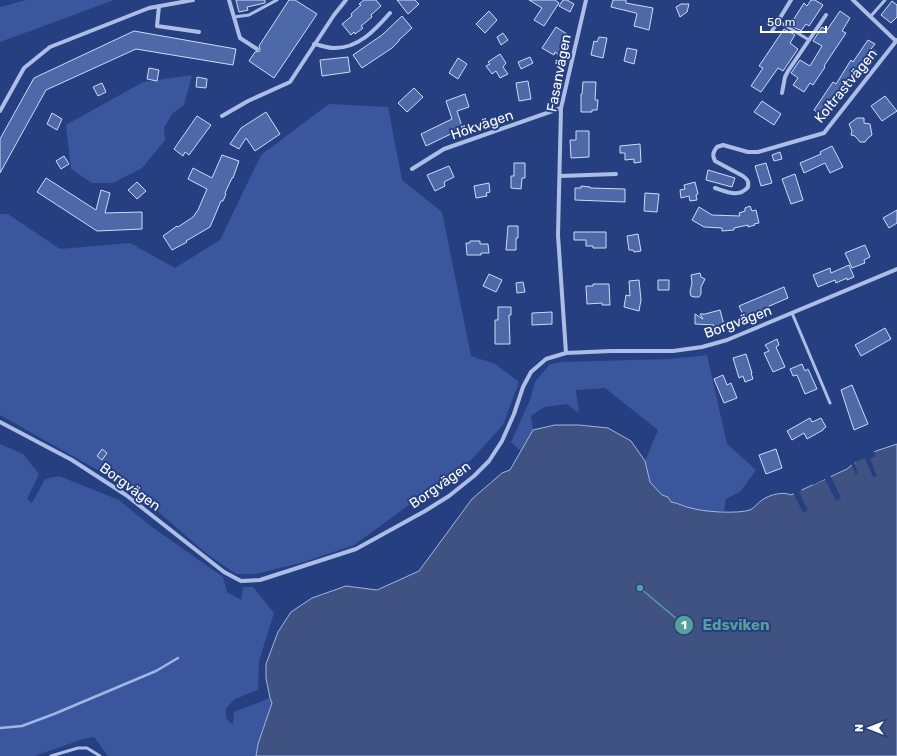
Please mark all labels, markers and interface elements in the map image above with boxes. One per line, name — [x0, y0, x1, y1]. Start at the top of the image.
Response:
scale bar — [761, 8, 826, 34]
text: 50 m — [767, 15, 795, 29]
street label: Fasanvägen — [543, 33, 575, 113]
street label: Koltrastvägen — [811, 46, 881, 126]
street label: Hökvägen — [448, 106, 516, 144]
street label: Borgvägen — [702, 302, 774, 342]
street label: Borgvägen — [406, 458, 474, 512]
street label: Borgvägen — [96, 459, 164, 515]
callout: Edsviken — [674, 612, 777, 639]
text: Edsviken — [702, 616, 770, 634]
text: 1 — [681, 618, 687, 632]
north arrow — [849, 708, 889, 748]
text: N — [853, 724, 866, 732]

